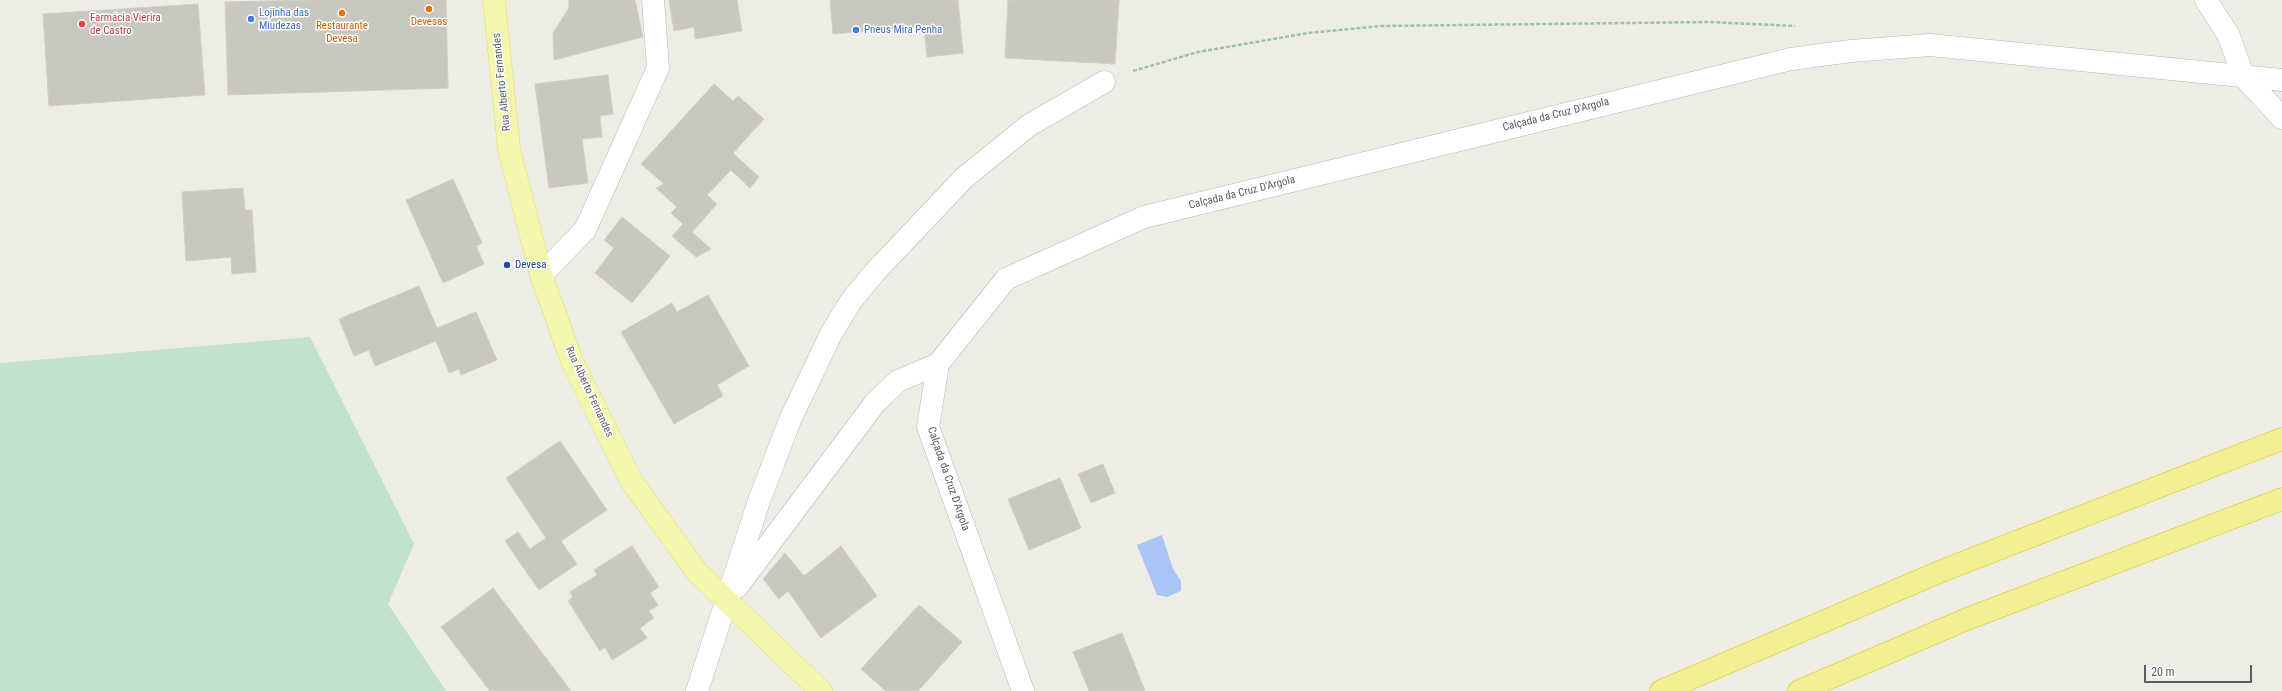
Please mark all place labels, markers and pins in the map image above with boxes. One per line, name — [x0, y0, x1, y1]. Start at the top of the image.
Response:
marker: Devesas — [424, 4, 434, 14]
place label: Lojinha das Miudezas — [259, 6, 309, 32]
marker: Restaurante Devesa — [337, 8, 347, 18]
place label: Farmácia Vierira de Castro — [90, 11, 161, 37]
marker: Lojinha das Miudezas — [246, 14, 256, 24]
place label: Devesas — [411, 15, 447, 29]
marker: Farmácia Vierira de Castro — [77, 19, 87, 29]
place label: Restaurante Devesa — [316, 19, 368, 45]
place label: Pneus Mira Penha — [864, 23, 942, 37]
marker: Pneus Mira Penha — [851, 25, 861, 35]
place label: Devesa — [515, 258, 546, 272]
marker: Devesa — [502, 260, 512, 270]

